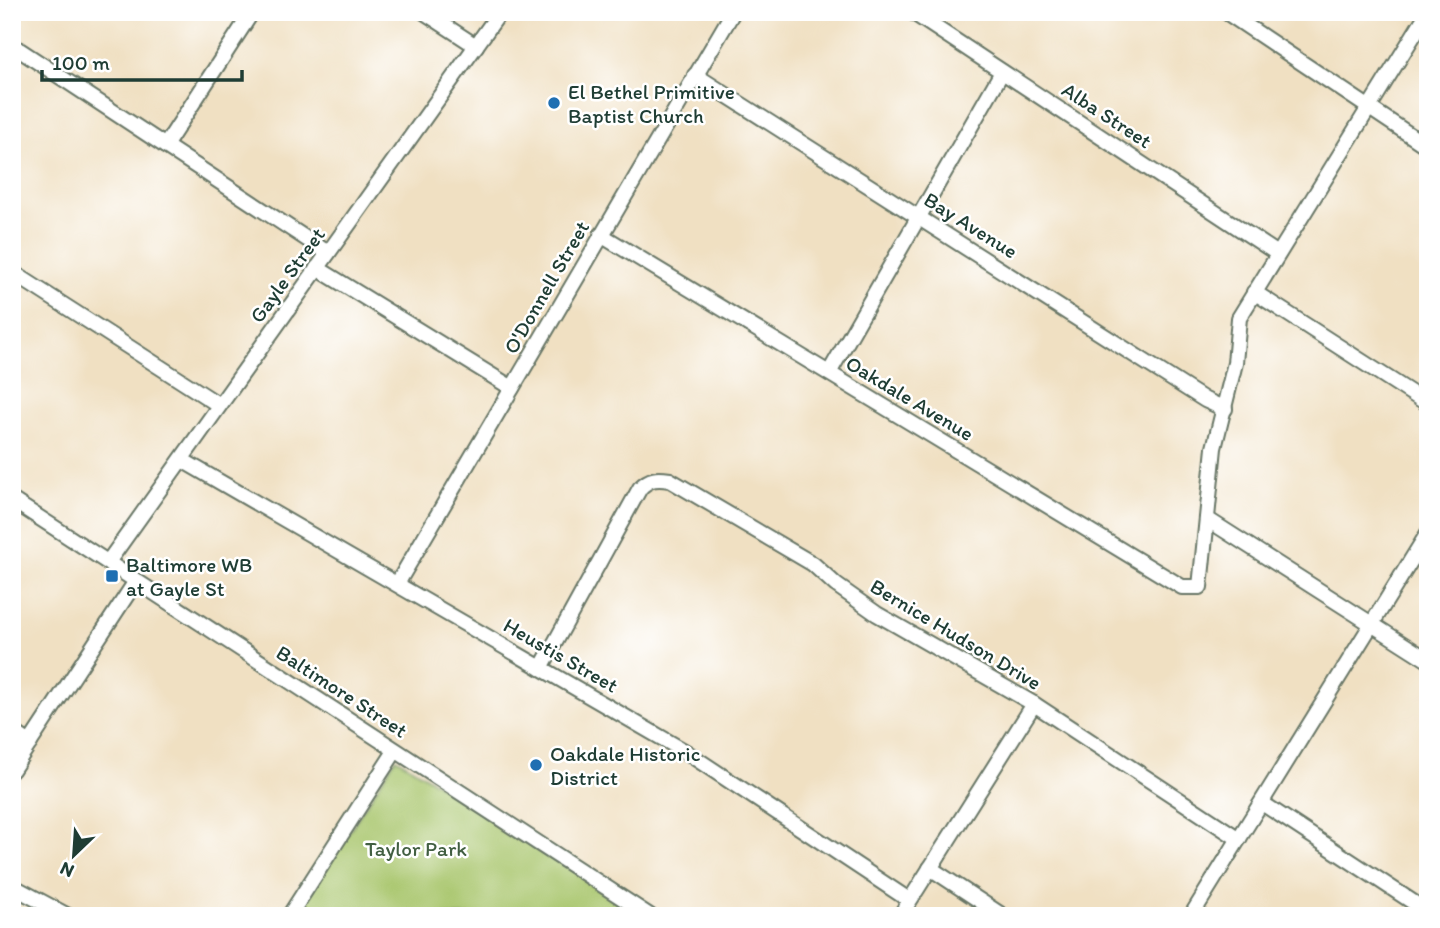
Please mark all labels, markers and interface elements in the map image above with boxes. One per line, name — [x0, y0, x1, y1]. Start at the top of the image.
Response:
scale bar — [42, 38, 242, 82]
text: 100 m — [52, 50, 110, 75]
street label: Alba Street — [1057, 77, 1157, 153]
place label: El Bethel Primitive Baptist Church — [568, 79, 735, 128]
marker: El Bethel Primitive Baptist Church — [546, 95, 562, 111]
street label: Bay Avenue — [920, 186, 1022, 264]
street label: O'Donnell Street — [498, 216, 594, 358]
street label: Gayle Street — [244, 222, 330, 328]
street label: Oakdale Avenue — [841, 350, 979, 446]
place label: Baltimore WB at Gayle St — [126, 552, 252, 601]
marker: Baltimore WB at Gayle St — [104, 568, 120, 584]
street label: Bernice Hudson Drive — [866, 573, 1046, 695]
street label: Heustis Street — [499, 612, 623, 698]
street label: Baltimore Street — [272, 639, 412, 743]
place label: Oakdale Historic District — [550, 741, 701, 790]
marker: Oakdale Historic District — [528, 757, 544, 773]
north arrow — [38, 820, 108, 890]
park label: Taylor Park — [365, 836, 467, 861]
text: N — [56, 857, 78, 883]

